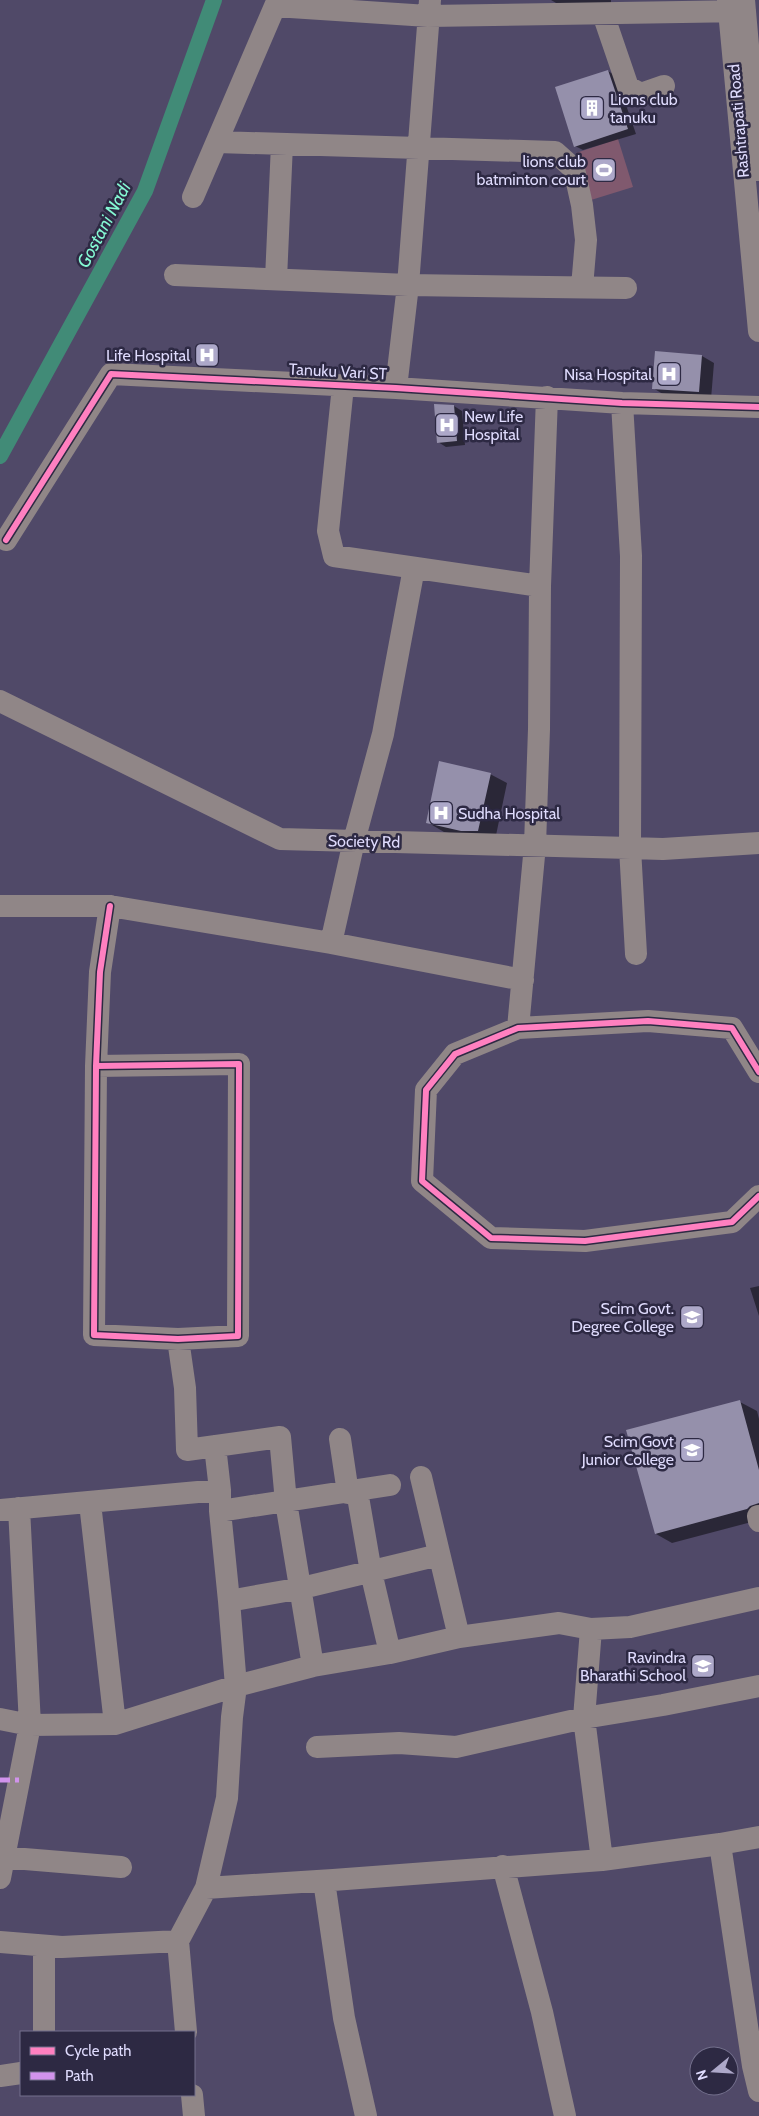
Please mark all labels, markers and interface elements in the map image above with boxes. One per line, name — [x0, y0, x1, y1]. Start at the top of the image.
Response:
street label: Rashtrapati Road — [724, 63, 753, 179]
place label: Lions club tanuku — [610, 90, 678, 127]
building icon: Lions club tanuku — [579, 95, 605, 121]
place label: lions club batminton court — [477, 152, 587, 189]
sports icon: lions club batminton court — [591, 157, 617, 183]
water label: Gostani Nadi — [72, 177, 136, 272]
hospital icon: Life Hospital — [194, 342, 220, 368]
place label: Life Hospital — [106, 346, 190, 365]
street label: Tanuku Vari ST — [288, 359, 388, 384]
hospital icon: Nisa Hospital — [656, 361, 682, 387]
place label: Nisa Hospital — [564, 365, 652, 384]
place label: New Life Hospital — [464, 407, 523, 444]
hospital icon: New Life Hospital — [434, 412, 460, 438]
hospital icon: Sudha Hospital — [428, 800, 454, 826]
place label: Sudha Hospital — [458, 804, 560, 823]
street label: Society Rd — [328, 831, 400, 852]
place label: Scim Govt. Degree College — [571, 1299, 674, 1336]
school or university icon: Scim Govt. Degree College — [679, 1304, 705, 1330]
place label: Scim Govt Junior College — [581, 1432, 675, 1469]
school or university icon: Scim Govt Junior College — [679, 1437, 705, 1463]
place label: Ravindra Bharathi School — [580, 1648, 686, 1685]
school or university icon: Ravindra Bharathi School — [690, 1653, 716, 1679]
legend — [20, 2031, 195, 2096]
text: Cycle path — [65, 2042, 131, 2060]
north arrow — [689, 2046, 739, 2096]
text: Path — [65, 2067, 94, 2085]
text: N — [692, 2068, 712, 2083]

